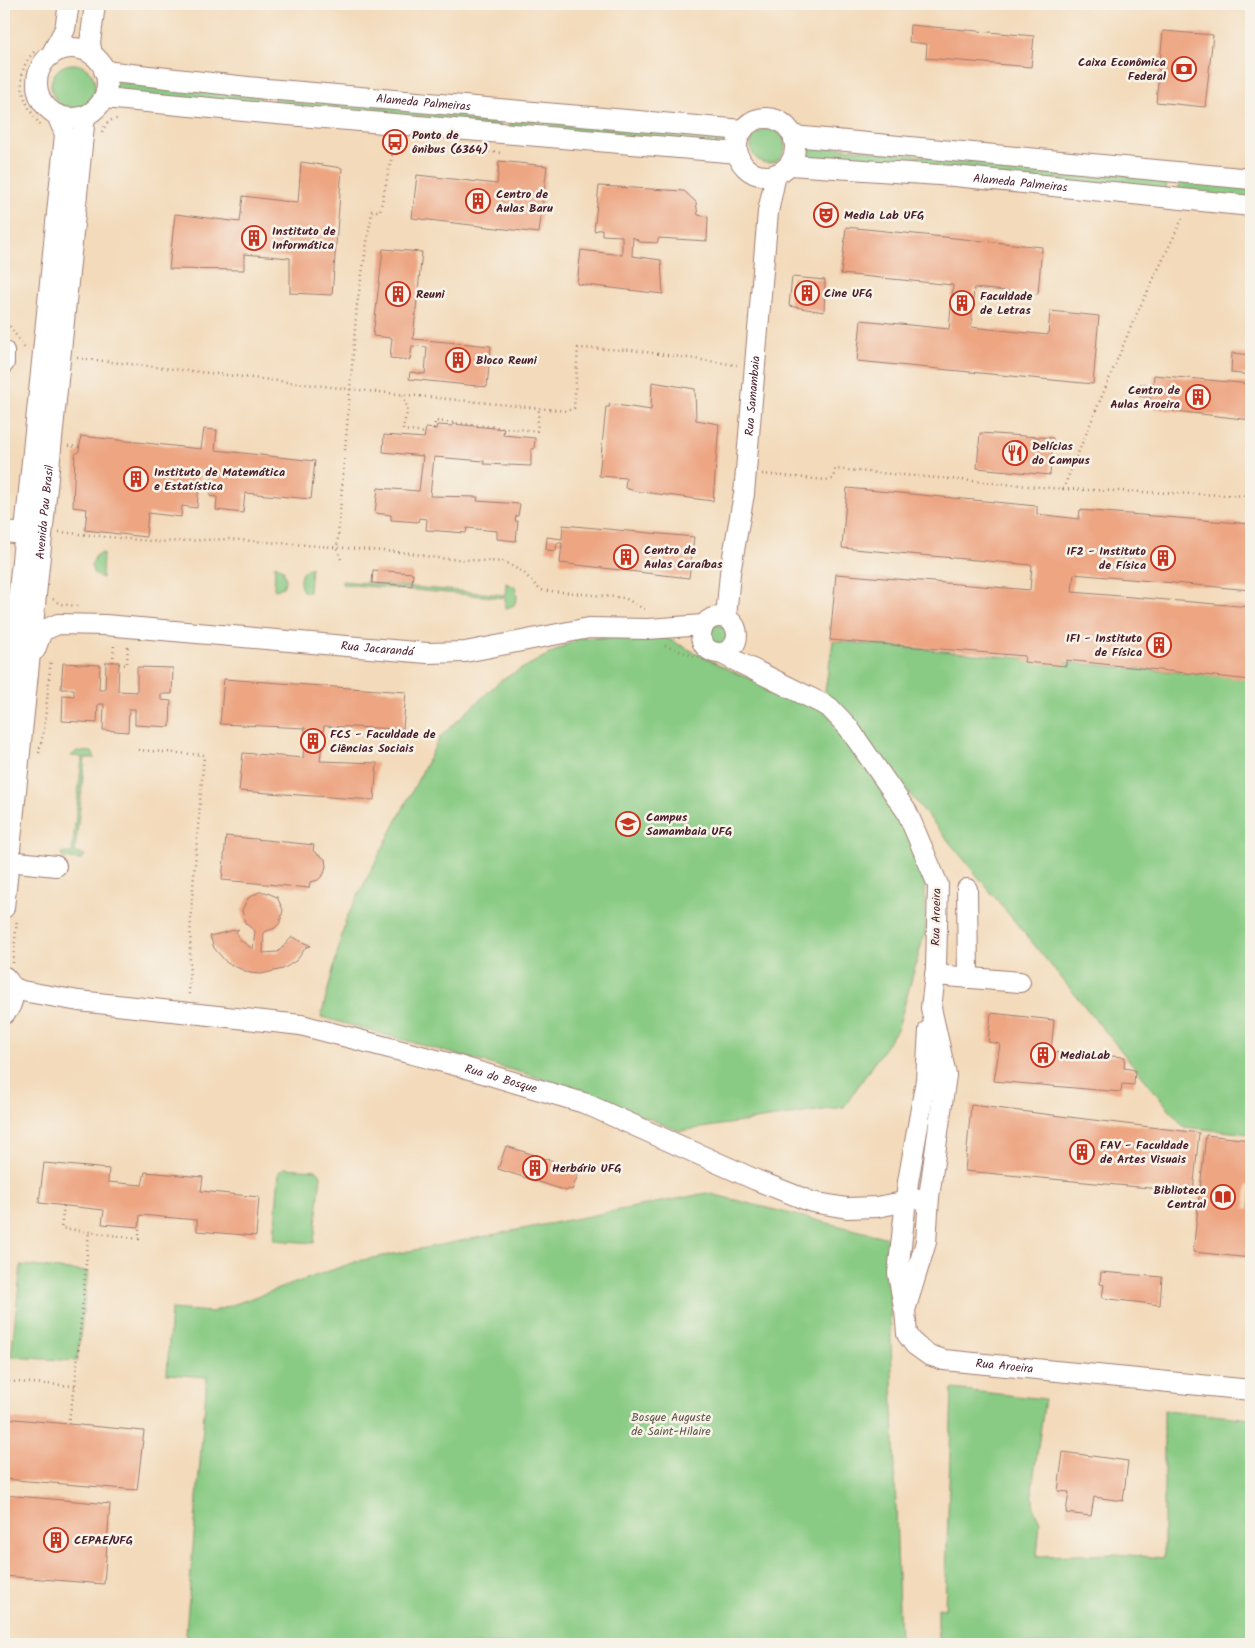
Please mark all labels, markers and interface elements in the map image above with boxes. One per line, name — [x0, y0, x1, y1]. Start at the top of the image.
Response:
place label: Caixa Econômica Federal — [1078, 53, 1167, 86]
bank icon: Caixa Econômica Federal — [1171, 56, 1197, 82]
street label: Alameda Palmeiras — [375, 89, 472, 117]
place label: Ponto de ônibus (6364) — [412, 126, 488, 159]
bus stop icon: Ponto de ônibus (6364) — [382, 129, 408, 155]
street label: Alameda Palmeiras — [972, 169, 1068, 197]
place label: Centro de Aulas Baru — [496, 185, 553, 218]
building icon: Centro de Aulas Baru — [465, 188, 491, 214]
theatre icon: Media Lab UFG — [813, 202, 839, 228]
place label: Media Lab UFG — [844, 206, 924, 225]
place label: Instituto de Informática — [272, 222, 336, 255]
building icon: Instituto de Informática — [241, 225, 267, 251]
building icon: Cine UFG — [794, 280, 820, 306]
building icon: Reuni — [385, 281, 411, 307]
place label: Cine UFG — [824, 284, 872, 303]
place label: Reuni — [416, 285, 446, 304]
place label: Faculdade de Letras — [980, 287, 1033, 320]
building icon: Faculdade de Letras — [949, 290, 975, 316]
building icon: Bloco Reuni — [445, 347, 471, 373]
place label: Bloco Reuni — [476, 351, 538, 370]
street label: Rua Samambaia — [740, 355, 766, 437]
place label: Centro de Aulas Aroeira — [1110, 381, 1180, 414]
building icon: Centro de Aulas Aroeira — [1185, 384, 1211, 410]
place label: Delícias do Campus — [1032, 437, 1090, 470]
restaurant icon: Delícias do Campus — [1002, 440, 1028, 466]
place label: Instituto de Matemática e Estatística — [154, 463, 285, 496]
street label: Avenida Pau Brasil — [31, 464, 59, 560]
building icon: Instituto de Matemática e Estatística — [123, 466, 149, 492]
place label: Centro de Aulas Caraíbas — [644, 541, 723, 574]
place label: IF2 - Instituto de Física — [1067, 542, 1147, 575]
building icon: Centro de Aulas Caraíbas — [613, 544, 639, 570]
building icon: IF2 - Instituto de Física — [1150, 545, 1176, 571]
place label: IF1 - Instituto de Física — [1066, 629, 1143, 662]
building icon: IF1 - Instituto de Física — [1146, 632, 1172, 658]
street label: Rua Jacarandá — [340, 637, 416, 662]
place label: FCS - Faculdade de Ciências Sociais — [330, 725, 436, 758]
building icon: FCS - Faculdade de Ciências Sociais — [300, 728, 326, 754]
place label: Campus Samambaia UFG — [646, 808, 732, 841]
school or university icon: Campus Samambaia UFG — [615, 811, 641, 837]
street label: Rua Aroeira — [926, 888, 947, 946]
building icon: MediaLab — [1030, 1042, 1056, 1068]
place label: MediaLab — [1060, 1046, 1110, 1065]
street label: Rua do Bosque — [462, 1059, 540, 1099]
place label: FAV - Faculdade de Artes Visuais — [1100, 1136, 1189, 1169]
building icon: FAV - Faculdade de Artes Visuais — [1069, 1139, 1095, 1165]
building icon: Herbário UFG — [522, 1155, 548, 1181]
place label: Herbário UFG — [552, 1159, 621, 1178]
place label: Biblioteca Central — [1154, 1181, 1207, 1214]
library icon: Biblioteca Central — [1210, 1184, 1236, 1210]
street label: Rua Aroeira — [975, 1354, 1035, 1379]
park label: Bosque Auguste de Saint-Hilaire — [631, 1408, 711, 1441]
building icon: CEPAE/UFG — [43, 1527, 69, 1553]
place label: CEPAE/UFG — [74, 1531, 133, 1550]

